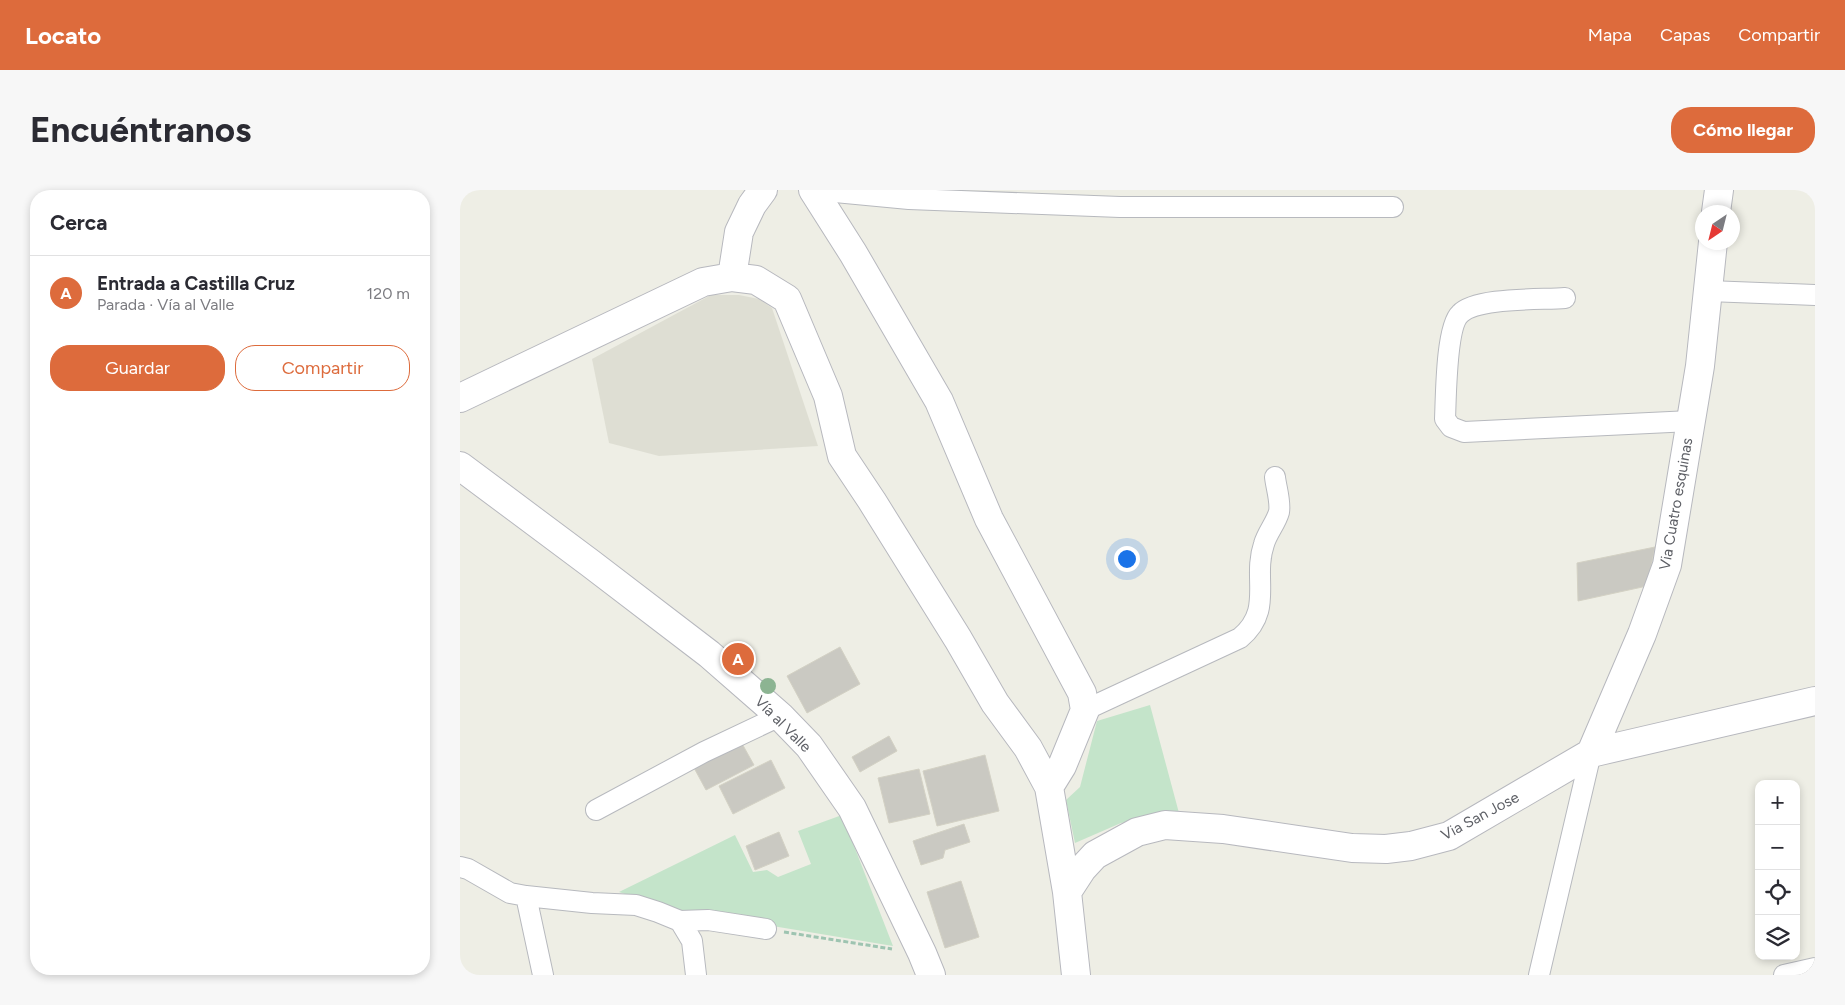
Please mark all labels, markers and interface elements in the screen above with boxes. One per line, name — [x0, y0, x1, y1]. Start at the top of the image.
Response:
text: Locato — [25, 21, 101, 50]
text: Mapa — [1588, 24, 1632, 46]
text: Capas — [1660, 24, 1710, 46]
text: Compartir — [1738, 24, 1820, 46]
button: Cómo llegar — [1671, 107, 1815, 153]
text: Encuéntranos — [30, 109, 251, 151]
north arrow — [1695, 205, 1740, 250]
text: Cerca — [50, 210, 107, 235]
text: Entrada a Castilla Cruz — [97, 272, 295, 295]
text: A — [60, 284, 72, 303]
text: 120 m — [367, 284, 410, 303]
text: Parada · Vía al Valle — [97, 295, 234, 314]
button: Guardar — [50, 345, 225, 391]
button: Compartir — [235, 345, 410, 391]
street label: Via Cuatro esquinas — [1656, 436, 1696, 572]
your location — [1114, 546, 1140, 572]
pin: A — [722, 640, 754, 678]
street label: Vía al Valle — [751, 692, 815, 756]
map controls — [1755, 780, 1800, 960]
button: + — [1755, 780, 1800, 825]
street label: Via San Jose — [1438, 788, 1522, 844]
button: − — [1755, 825, 1800, 870]
button: locate — [1755, 870, 1800, 915]
button: layers — [1755, 915, 1800, 960]

